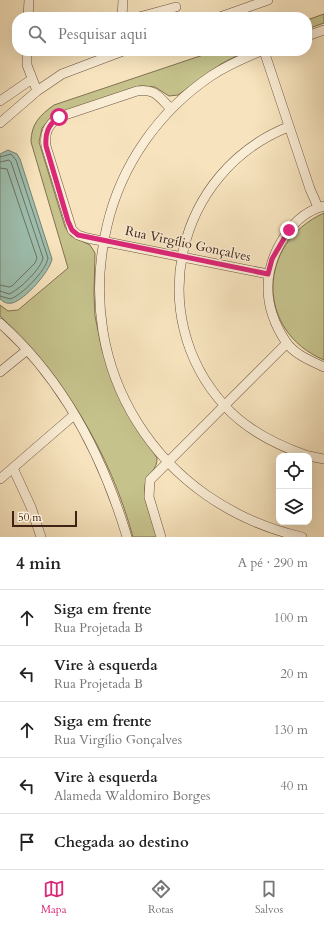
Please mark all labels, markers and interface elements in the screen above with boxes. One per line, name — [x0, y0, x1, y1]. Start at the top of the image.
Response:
search box — [12, 12, 312, 56]
icon: search — [26, 23, 48, 45]
text: Pesquisar aqui — [58, 24, 147, 44]
route start — [50, 108, 68, 126]
route end — [280, 221, 298, 239]
street label: Rua Virgílio Gonçalves — [124, 222, 252, 266]
map controls — [276, 453, 312, 525]
button: locate — [276, 453, 312, 489]
button: layers — [276, 489, 312, 525]
scale bar — [12, 509, 77, 528]
text: 50 m — [18, 510, 42, 525]
text: 4 min — [16, 552, 61, 575]
text: A pé · 290 m — [238, 554, 308, 572]
text: Siga em frente — [54, 599, 152, 619]
icon: ahead — [16, 607, 38, 629]
text: 100 m — [274, 609, 308, 627]
text: Rua Projetada B — [54, 619, 143, 637]
text: Vire à esquerda — [54, 655, 158, 675]
icon: left — [16, 663, 38, 685]
text: 20 m — [280, 665, 308, 683]
text: Rua Projetada B — [54, 675, 143, 693]
text: Siga em frente — [54, 711, 152, 731]
icon: ahead — [16, 719, 38, 741]
text: 130 m — [274, 721, 308, 739]
text: Rua Virgílio Gonçalves — [54, 731, 182, 749]
text: Vire à esquerda — [54, 767, 158, 787]
icon: left — [16, 775, 38, 797]
text: 40 m — [280, 777, 308, 795]
text: Alameda Waldomiro Borges — [54, 787, 210, 805]
icon: arrive — [16, 831, 38, 853]
text: Chegada ao destino — [54, 832, 189, 852]
tab: Mapa — [41, 878, 66, 917]
tab: Rotas — [148, 878, 173, 917]
tab: Salvos — [255, 878, 283, 917]

